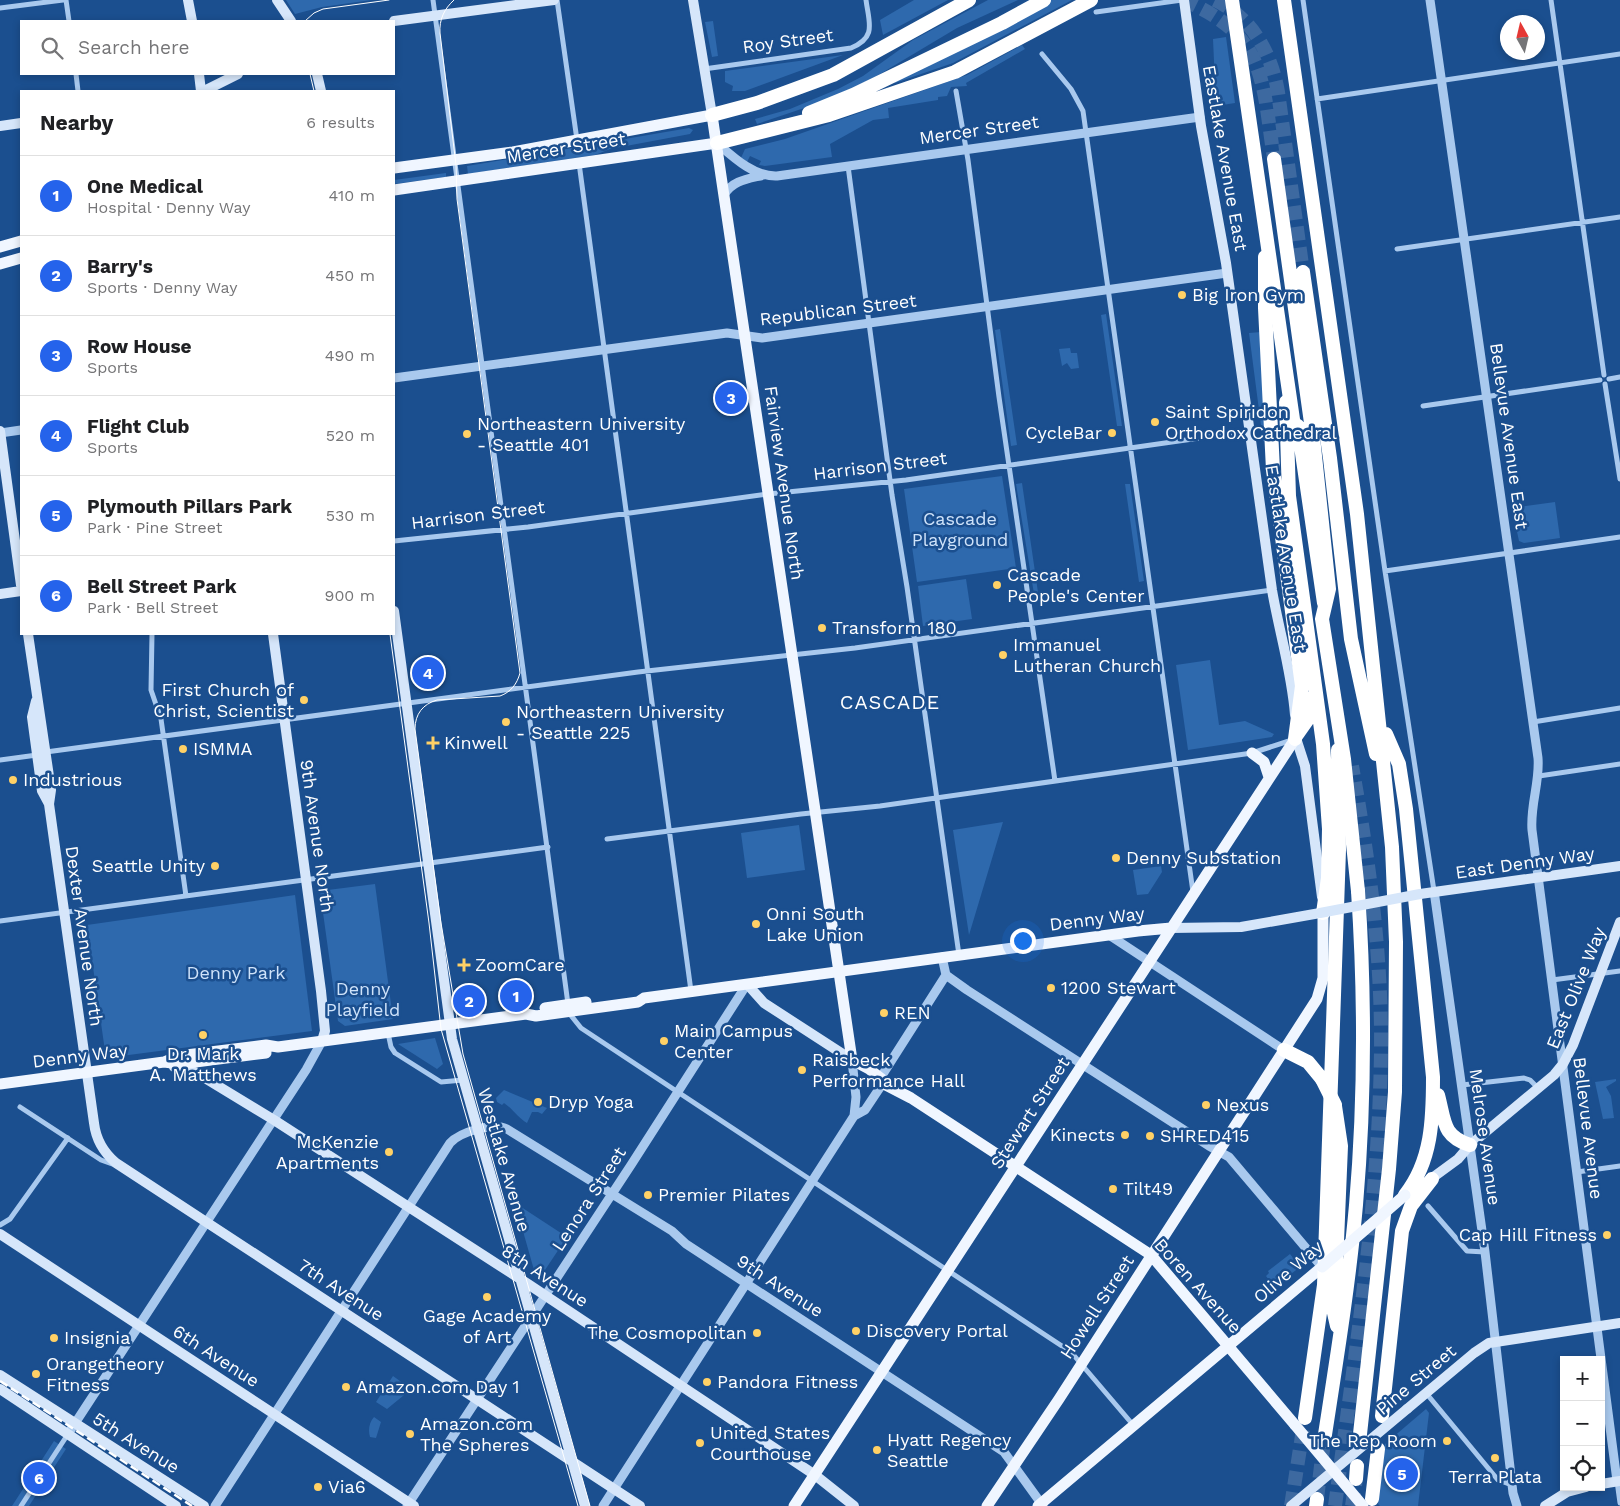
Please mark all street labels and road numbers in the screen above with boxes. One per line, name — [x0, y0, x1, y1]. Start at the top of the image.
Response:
street label: Roy Street — [741, 24, 835, 57]
street label: Eastlake Avenue East — [1199, 63, 1252, 253]
street label: Mercer Street — [918, 111, 1040, 148]
street label: Mercer Street — [505, 128, 627, 167]
street label: Republican Street — [758, 289, 918, 330]
street label: Bellevue Avenue East — [1486, 341, 1533, 531]
street label: Fairview Avenue North — [760, 384, 809, 581]
street label: Harrison Street — [812, 447, 948, 484]
street label: Eastlake Avenue East — [1261, 463, 1312, 653]
street label: Harrison Street — [410, 496, 546, 533]
street label: 9th Avenue North — [296, 758, 339, 914]
street label: East Denny Way — [1454, 842, 1597, 883]
street label: Dexter Avenue North — [61, 844, 108, 1028]
street label: Denny Way — [1048, 902, 1146, 935]
street label: East Olive Way — [1542, 923, 1610, 1052]
street label: Denny Way — [31, 1039, 129, 1072]
street label: Stewart Street — [986, 1053, 1074, 1173]
street label: Bellevue Avenue — [1569, 1056, 1608, 1200]
street label: Melrose Avenue — [1465, 1067, 1505, 1207]
street label: Westlake Avenue — [474, 1085, 535, 1234]
street label: Lenora Street — [547, 1142, 630, 1255]
street label: Boren Avenue — [1150, 1234, 1246, 1337]
street label: Olive Way — [1249, 1235, 1327, 1307]
street label: 8th Avenue — [498, 1240, 592, 1311]
street label: 9th Avenue — [733, 1250, 827, 1321]
street label: Howell Street — [1055, 1251, 1138, 1363]
street label: 7th Avenue — [295, 1254, 388, 1325]
street label: 6th Avenue — [169, 1320, 263, 1391]
street label: Pine Street — [1372, 1340, 1460, 1419]
street label: 5th Avenue — [89, 1408, 183, 1478]

